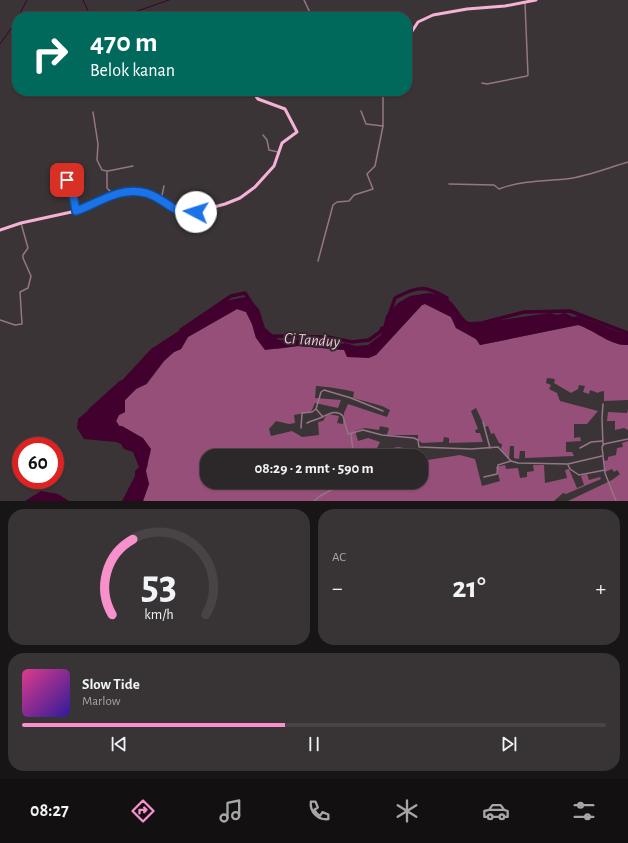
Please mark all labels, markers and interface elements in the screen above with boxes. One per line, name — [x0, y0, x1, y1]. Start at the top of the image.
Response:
icon: right — [24, 28, 76, 80]
text: 470 m — [90, 29, 158, 57]
text: Belok kanan — [90, 62, 175, 80]
pin — [50, 163, 84, 197]
icon: arrive — [56, 169, 78, 191]
position arrow — [175, 191, 217, 233]
water label: Ci Tanduy — [283, 330, 341, 350]
speed limit sign: 60 — [12, 437, 64, 489]
text: 08:29 · 2 mnt · 590 m — [254, 461, 374, 476]
text: AC — [332, 551, 346, 564]
text: 53 — [141, 565, 177, 606]
text: 21° — [452, 573, 486, 603]
text: − — [332, 577, 343, 599]
text: + — [595, 577, 606, 599]
text: km/h — [144, 608, 174, 622]
text: Slow Tide — [82, 677, 140, 692]
text: Marlow — [82, 695, 120, 708]
icon: previous — [108, 733, 130, 755]
icon: pause — [303, 733, 325, 755]
icon: next — [498, 733, 520, 755]
icon: directions — [129, 797, 157, 825]
icon: music — [217, 797, 245, 825]
icon: phone — [305, 797, 333, 825]
icon: climate — [393, 797, 421, 825]
icon: car — [482, 797, 510, 825]
icon: filters — [570, 797, 598, 825]
text: 08:27 — [30, 802, 69, 820]

